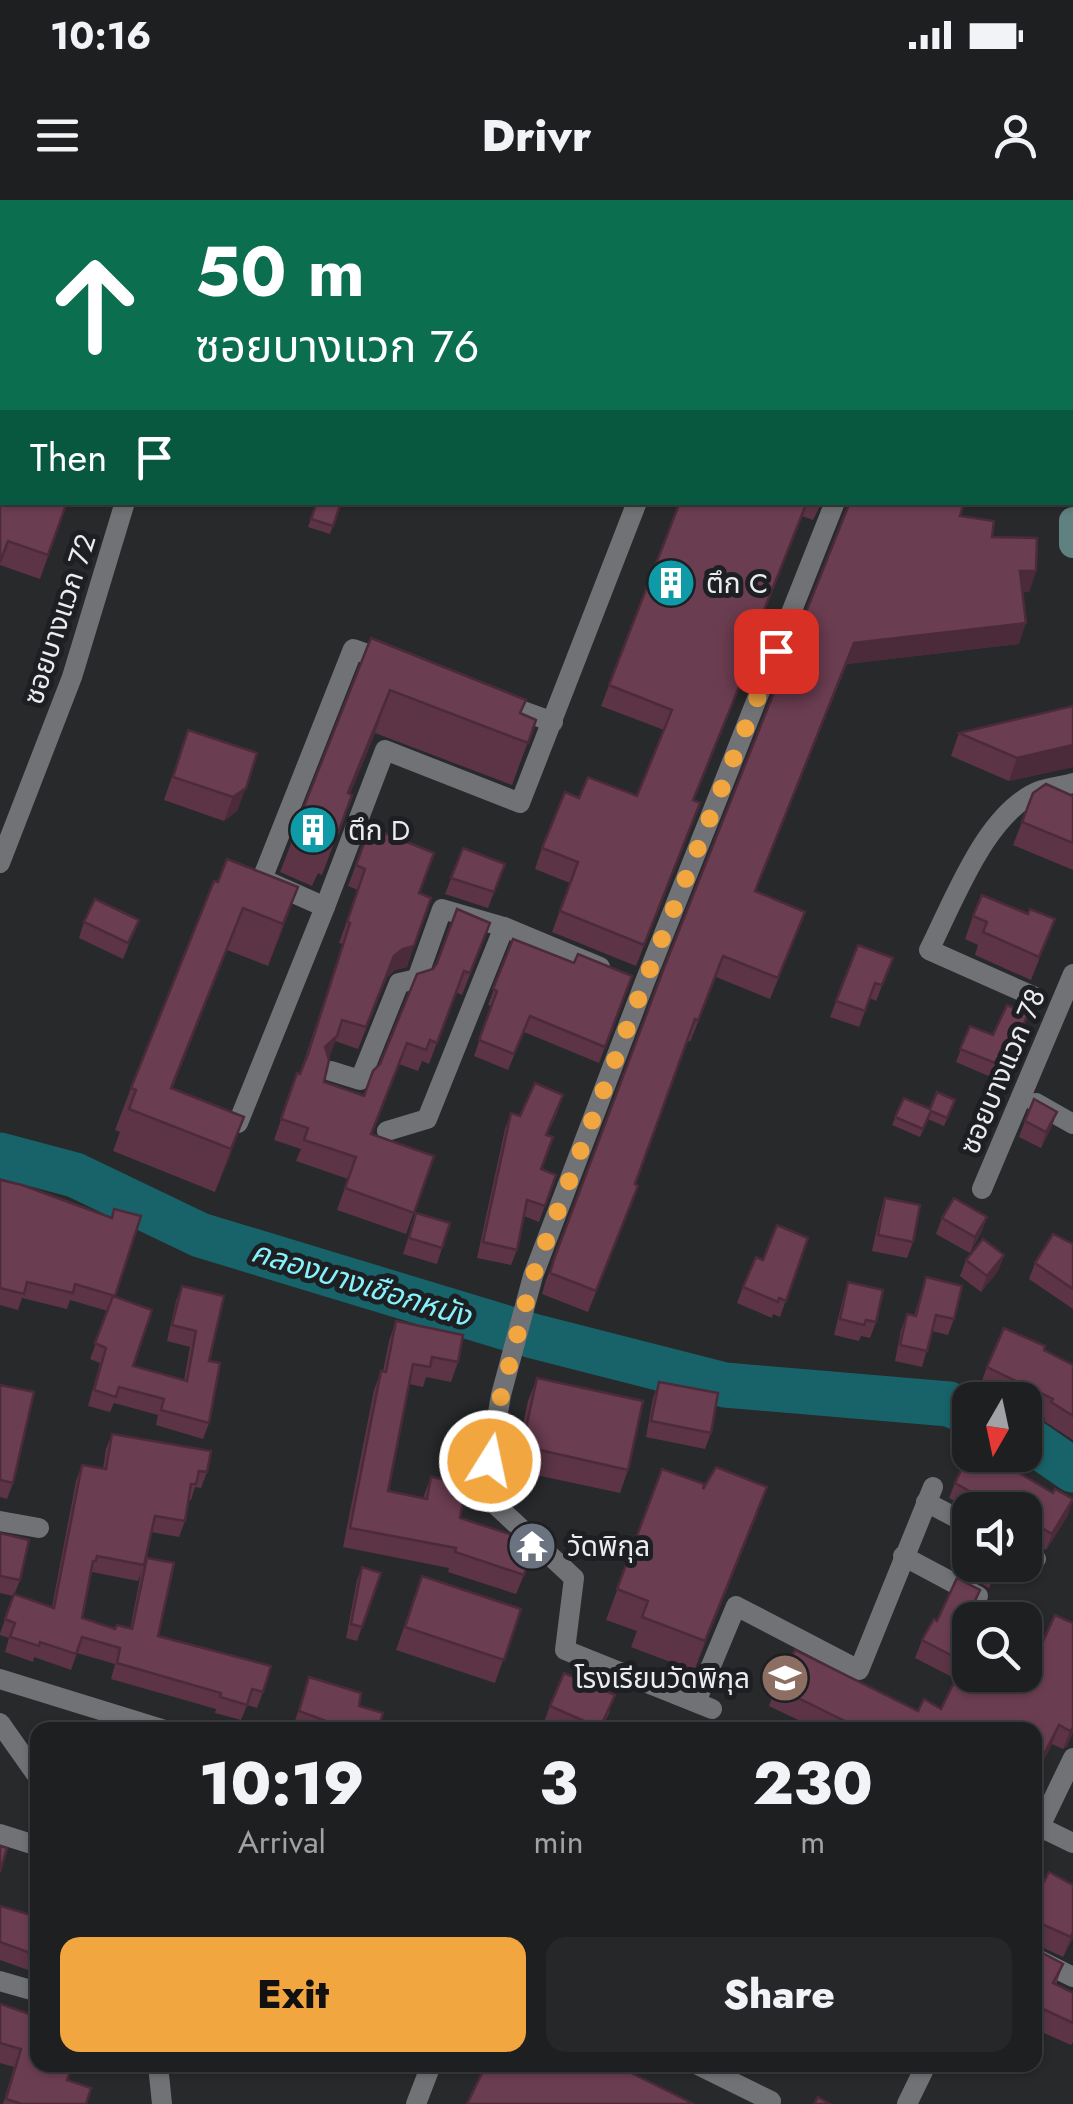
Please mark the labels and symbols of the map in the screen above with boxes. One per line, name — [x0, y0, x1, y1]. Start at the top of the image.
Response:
street label: ซอยบางแวก 72 — [13, 529, 106, 710]
building icon: ตึก C — [645, 557, 697, 609]
place label: ตึก C — [706, 563, 768, 604]
pin — [734, 609, 819, 694]
building icon: ตึก D — [287, 804, 339, 856]
place label: ตึก D — [348, 810, 410, 851]
street label: ซอยบางแวก 78 — [949, 982, 1056, 1160]
water label: คลองบางเชือกหนัง — [246, 1230, 478, 1338]
north arrow — [952, 1382, 1042, 1472]
position arrow — [438, 1409, 542, 1513]
temple icon: วัดพิกุล — [506, 1520, 558, 1572]
place label: วัดพิกุล — [567, 1526, 650, 1567]
school or university icon: โรงเรียนวัดพิกุล — [759, 1652, 811, 1704]
place label: โรงเรียนวัดพิกุล — [574, 1658, 750, 1699]

